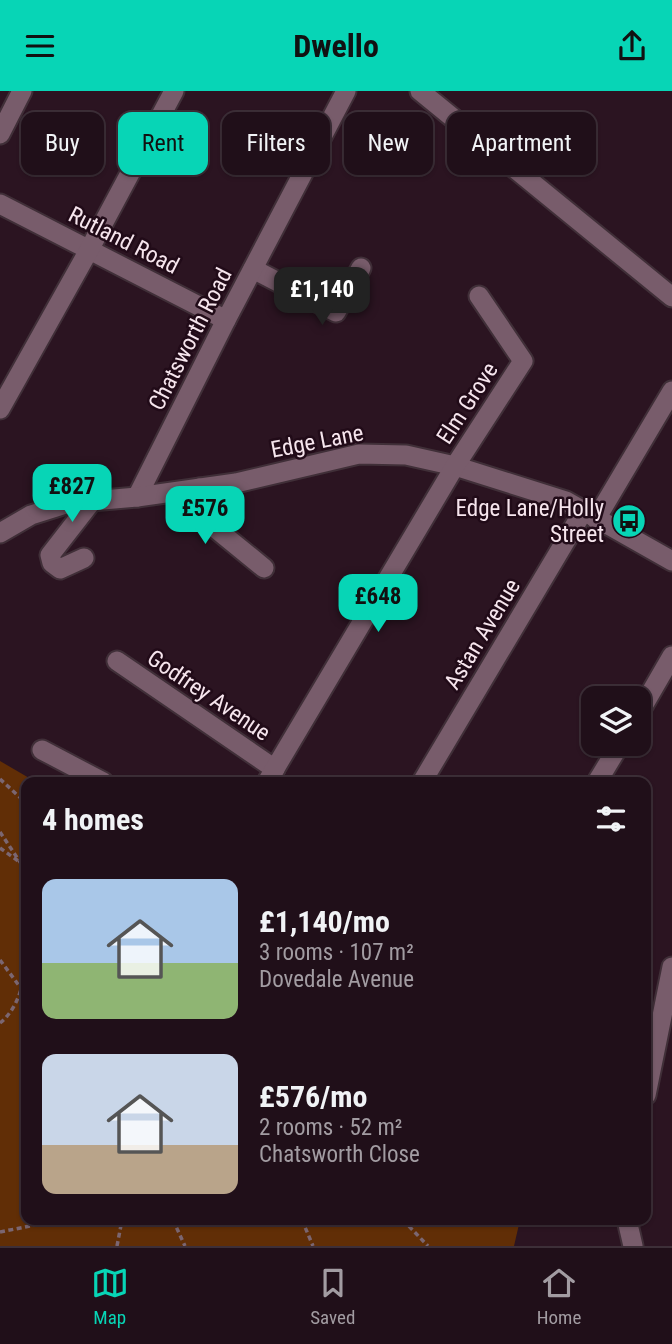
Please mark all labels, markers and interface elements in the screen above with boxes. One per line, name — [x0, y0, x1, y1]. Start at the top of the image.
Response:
icon: menu — [21, 27, 59, 65]
text: Dwello — [293, 27, 379, 65]
icon: share — [613, 27, 651, 65]
chip: Buy — [21, 112, 104, 175]
chip: Rent — [118, 112, 208, 175]
chip: Filters — [222, 112, 330, 175]
chip: New — [344, 112, 433, 175]
chip: Apartment — [447, 112, 596, 175]
street label: Rutland Road — [64, 201, 184, 280]
street label: Chatsworth Road — [143, 264, 238, 415]
pin: £1,140 — [265, 267, 379, 327]
text: £1,140 — [290, 276, 354, 303]
street label: Elm Grove — [431, 358, 504, 449]
street label: Edge Lane — [268, 419, 366, 464]
pin: £827 — [31, 465, 113, 524]
text: £827 — [49, 473, 95, 500]
pin: £576 — [164, 487, 246, 546]
text: £576 — [182, 495, 228, 522]
place label: Edge Lane/Holly Street — [456, 495, 604, 548]
bus stop icon: Edge Lane/Holly Street — [610, 502, 648, 540]
street label: Astan Avenue — [439, 574, 526, 694]
pin: £648 — [337, 575, 419, 634]
text: £648 — [355, 583, 401, 610]
street label: Godfrey Avenue — [142, 644, 275, 746]
map controls — [581, 686, 651, 756]
button: layers — [581, 686, 651, 756]
icon: filters — [592, 800, 630, 838]
text: 4 homes — [42, 802, 144, 837]
text: £1,140/mo — [259, 904, 390, 939]
icon: home — [98, 907, 182, 991]
text: 3 rooms · 107 m² — [259, 939, 414, 966]
text: Dovedale Avenue — [259, 966, 414, 993]
text: £576/mo — [259, 1079, 367, 1114]
icon: home — [98, 1082, 182, 1166]
text: 2 rooms · 52 m² — [259, 1114, 402, 1141]
text: Chatsworth Close — [259, 1141, 420, 1168]
tab: Map — [91, 1264, 129, 1329]
tab: Saved — [310, 1264, 355, 1329]
tab: Home — [537, 1264, 581, 1329]

